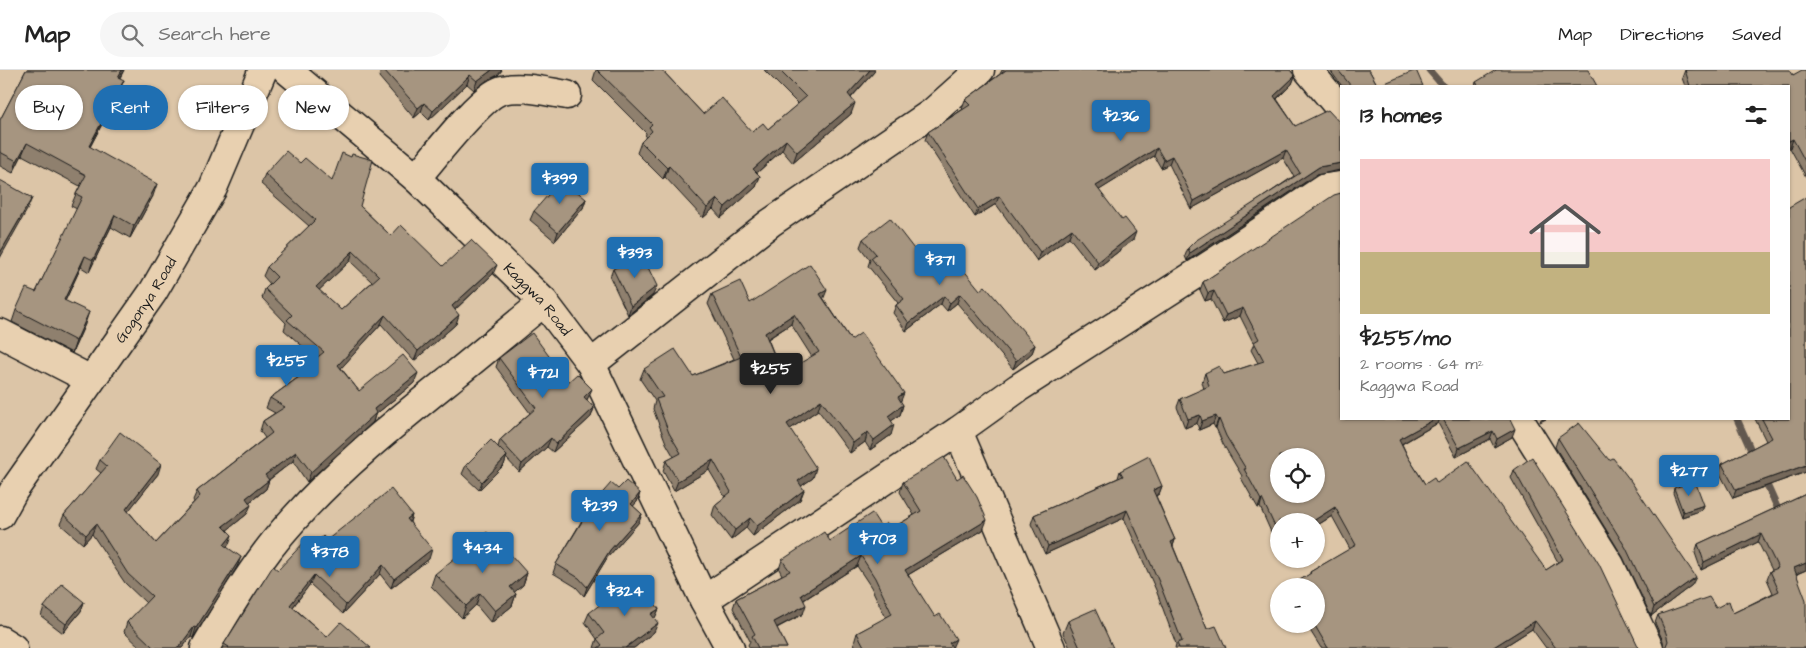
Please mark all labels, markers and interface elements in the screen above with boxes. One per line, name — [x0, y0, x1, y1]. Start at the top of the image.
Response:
search box — [100, 12, 450, 57]
text: Map — [25, 18, 70, 52]
icon: search — [118, 21, 146, 49]
text: Search here — [158, 21, 271, 48]
text: Map — [1558, 22, 1592, 47]
text: Directions — [1620, 22, 1704, 47]
text: Saved — [1732, 22, 1781, 47]
chip: Buy — [15, 85, 83, 130]
chip: Rent — [93, 85, 168, 130]
chip: Filters — [178, 85, 268, 130]
chip: New — [278, 85, 349, 130]
pin: $236 — [1091, 100, 1151, 142]
text: 13 homes — [1360, 101, 1442, 130]
icon: filters — [1742, 101, 1770, 129]
text: $236 — [1103, 105, 1139, 127]
pin: $399 — [530, 162, 590, 205]
text: $399 — [542, 168, 578, 190]
icon: home — [1520, 191, 1610, 281]
pin: $393 — [605, 236, 665, 279]
text: $393 — [618, 242, 652, 264]
pin: $371 — [910, 244, 970, 286]
text: $371 — [926, 249, 954, 271]
street label: Gogonya Road — [110, 253, 182, 347]
street label: Kaggwa Road — [499, 258, 577, 340]
text: $255/mo — [1360, 324, 1451, 353]
pin: $255 — [257, 344, 317, 387]
text: $255 — [267, 350, 307, 372]
pin: $255 — [741, 352, 801, 395]
text: 2 rooms · 64 m² — [1360, 353, 1484, 375]
pin: $721 — [513, 356, 573, 399]
text: $255 — [751, 358, 791, 380]
text: $721 — [528, 362, 558, 384]
text: Kaggwa Road — [1360, 375, 1459, 397]
map controls — [1270, 448, 1325, 633]
button: locate — [1270, 448, 1325, 503]
pin: $277 — [1659, 454, 1719, 497]
text: $277 — [1670, 460, 1708, 482]
pin: $239 — [570, 490, 630, 532]
text: $239 — [582, 495, 618, 517]
button: + — [1270, 513, 1325, 568]
pin: $703 — [848, 522, 908, 565]
text: $703 — [860, 528, 896, 550]
pin: $434 — [453, 532, 513, 574]
pin: $378 — [300, 536, 360, 578]
text: $434 — [464, 537, 502, 559]
text: $378 — [311, 541, 349, 563]
pin: $324 — [595, 574, 655, 617]
button: − — [1270, 578, 1325, 633]
text: $324 — [606, 580, 644, 602]

